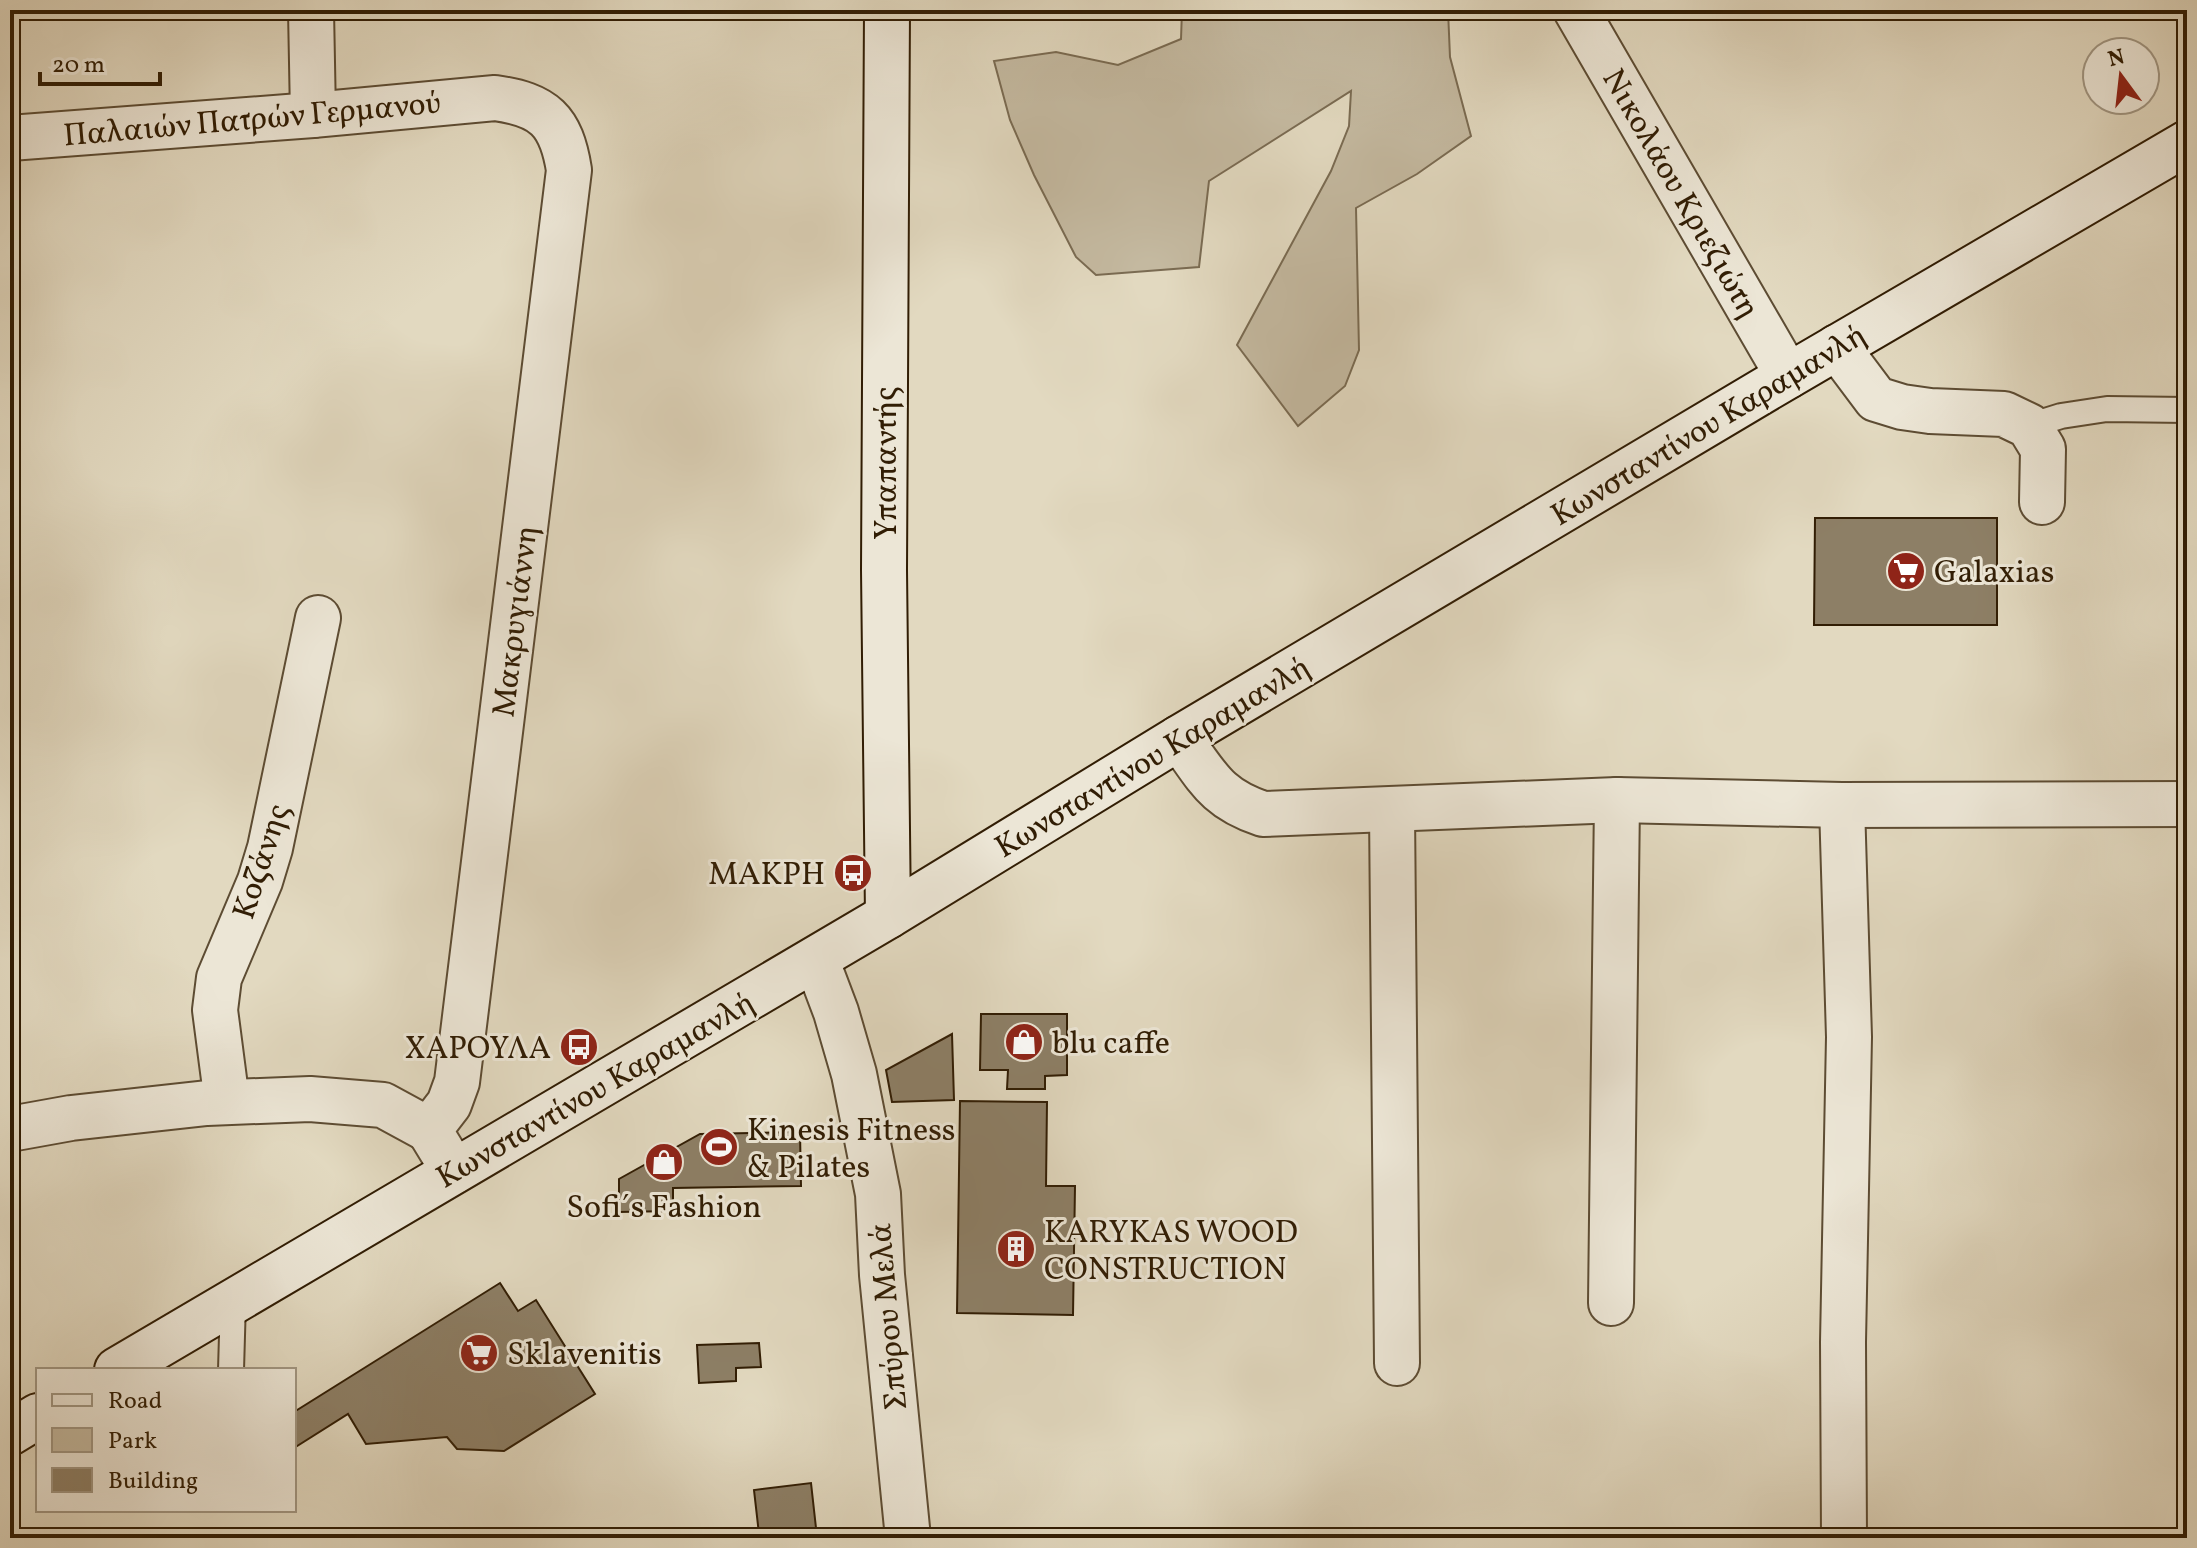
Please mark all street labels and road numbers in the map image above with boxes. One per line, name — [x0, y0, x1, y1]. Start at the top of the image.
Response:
street label: Νικολάου Κριεζιώτη — [1590, 61, 1769, 328]
street label: Παλαιών Πατρών Γερμανού — [62, 83, 443, 159]
street label: Κωνσταντίνου Καραμανλή — [1543, 315, 1876, 538]
street label: Υπαπαντής — [866, 386, 910, 540]
street label: Μακρυγιάννη — [483, 523, 551, 720]
street label: Κωνσταντίνου Καραμανλή — [987, 647, 1320, 870]
street label: Κοζάνης — [224, 798, 302, 925]
street label: Κωνσταντίνου Καραμανλή — [429, 982, 764, 1201]
street label: Σπύρου Μελά — [860, 1221, 920, 1412]

